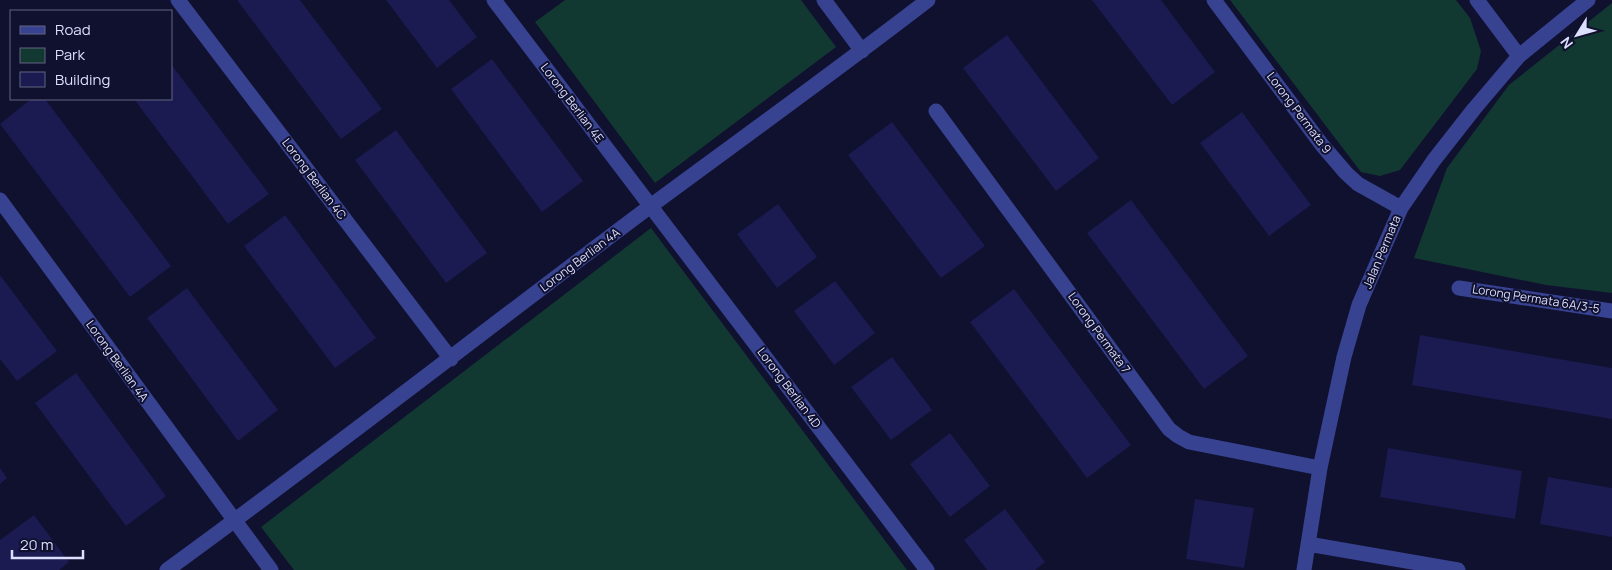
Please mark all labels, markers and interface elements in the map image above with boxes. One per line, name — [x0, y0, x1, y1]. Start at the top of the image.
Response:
legend — [10, 10, 172, 100]
north arrow — [1552, 10, 1602, 60]
text: Road — [55, 19, 91, 40]
text: N — [1556, 33, 1577, 53]
text: Park — [55, 44, 85, 65]
street label: Lorong Berlian 4E — [537, 59, 608, 146]
text: Building — [55, 69, 110, 90]
street label: Lorong Permata 9 — [1263, 69, 1336, 157]
street label: Lorong Berlian 4C — [278, 135, 351, 223]
street label: Jalan Permata — [1358, 213, 1405, 291]
street label: Lorong Berlian 4A — [536, 224, 624, 295]
street label: Lorong Permata 6A/3-5 — [1471, 280, 1601, 317]
street label: Lorong Permata 7 — [1064, 289, 1135, 377]
street label: Lorong Berlian 4A — [82, 317, 153, 405]
street label: Lorong Berlian 4D — [753, 344, 825, 431]
scale bar — [12, 528, 84, 560]
text: 20 m — [20, 534, 53, 555]

